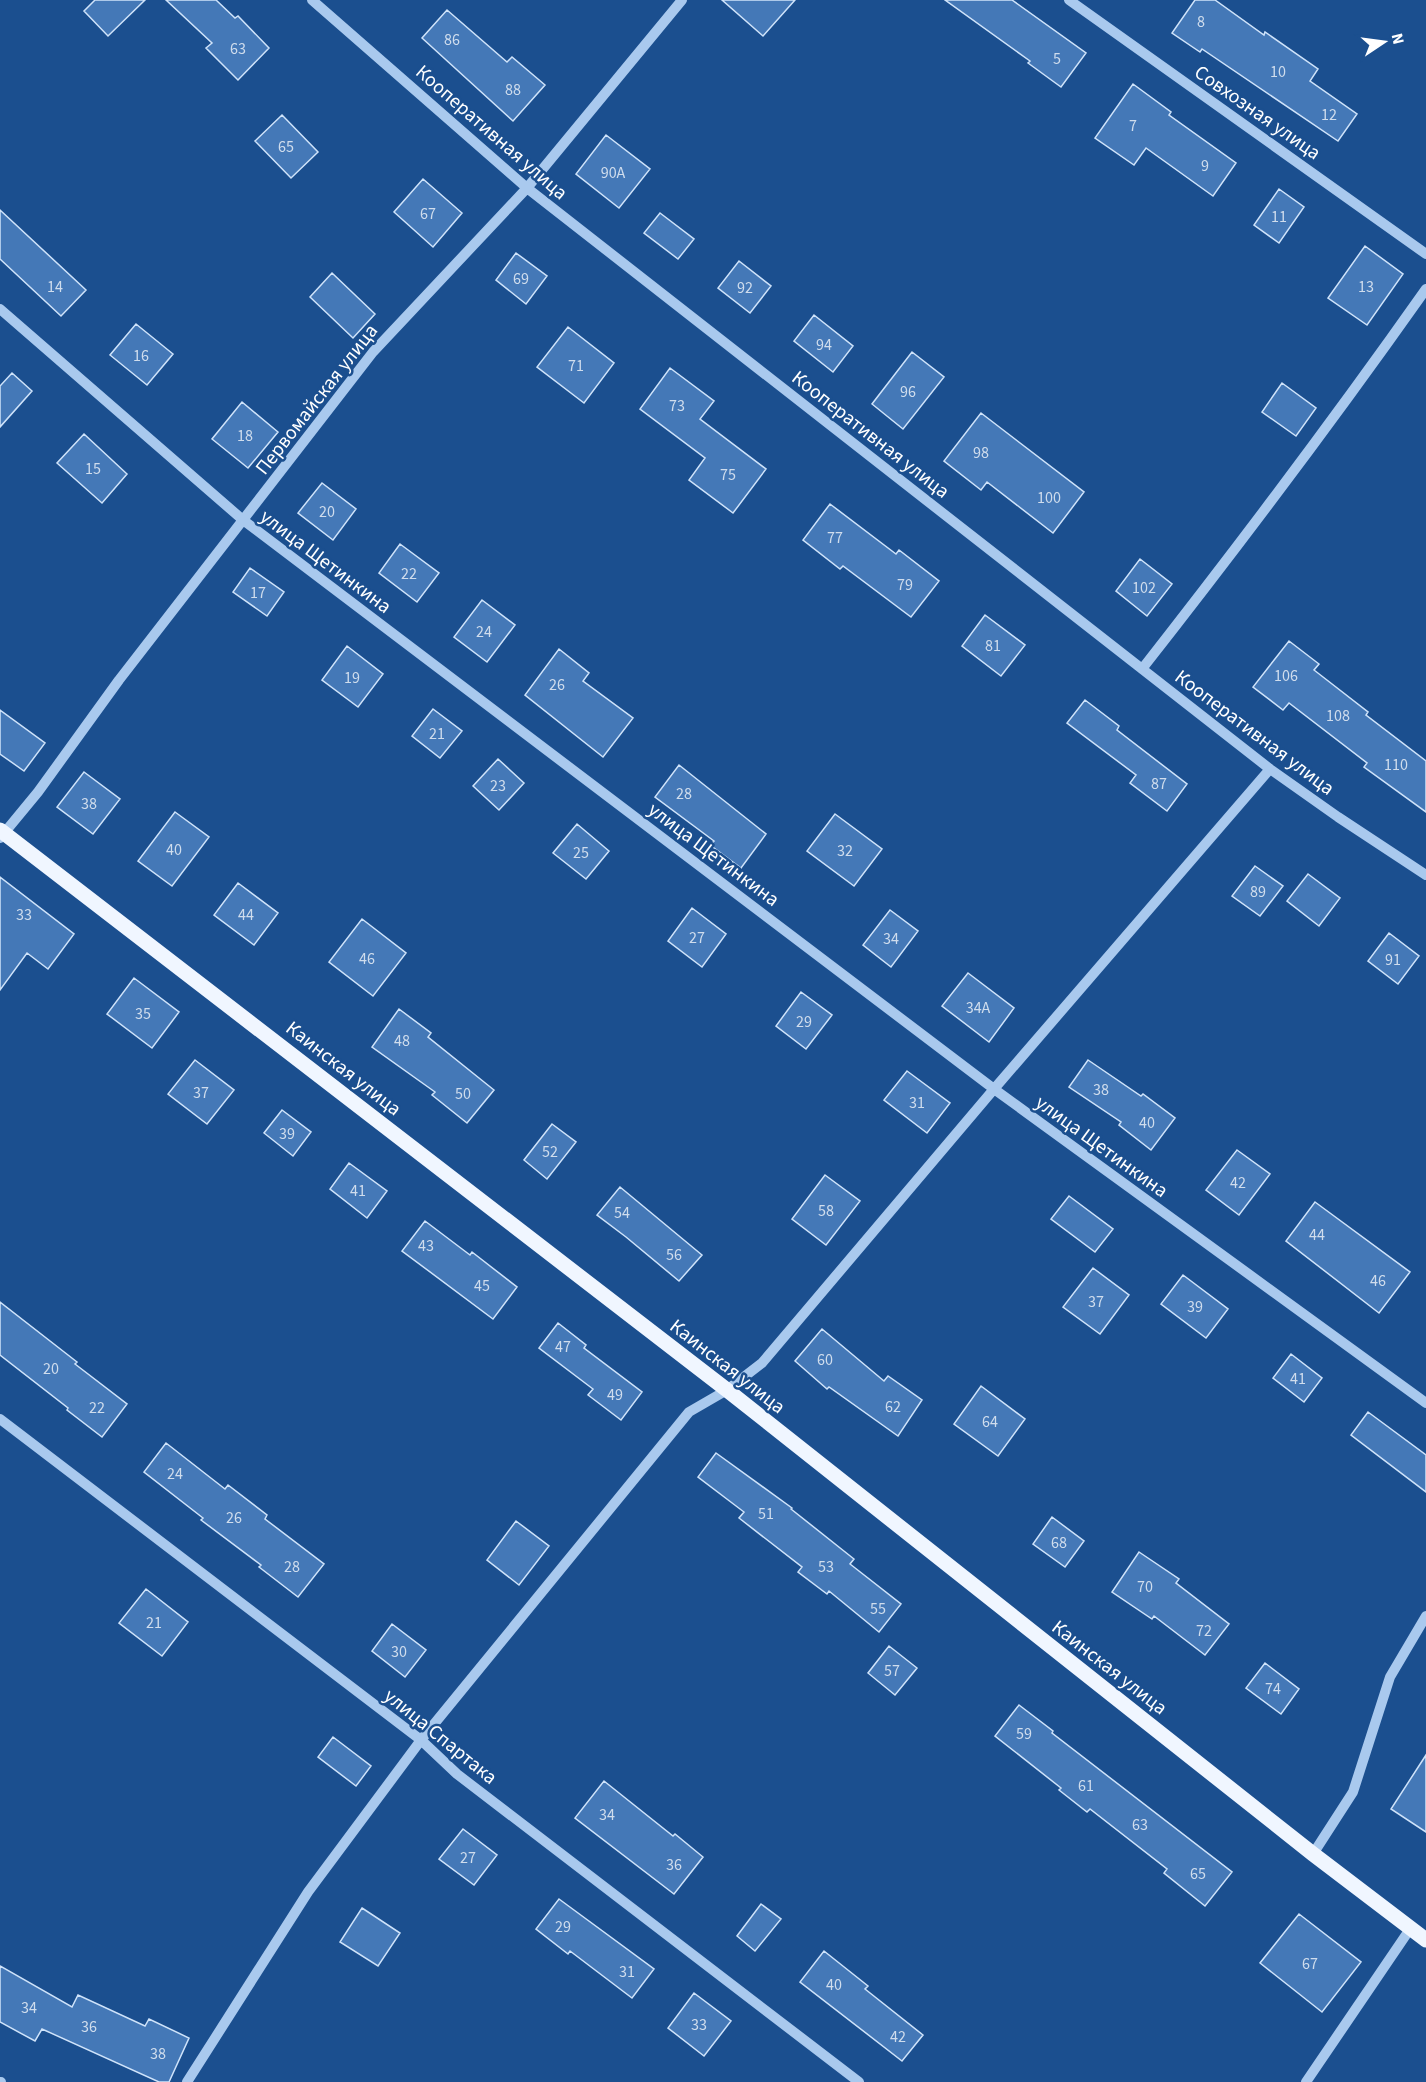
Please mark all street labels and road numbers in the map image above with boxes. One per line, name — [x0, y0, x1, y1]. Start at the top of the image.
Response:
street label: Кооперативная улица — [409, 59, 574, 207]
street label: Совхозная улица — [1189, 59, 1326, 167]
street label: Первомайская улица — [249, 318, 385, 481]
street label: Кооперативная улица — [786, 364, 955, 505]
street label: улица Щетинкина — [254, 503, 397, 621]
street label: Кооперативная улица — [1169, 663, 1340, 802]
street label: улица Щетинкина — [642, 796, 785, 914]
street label: Каинская улица — [280, 1015, 407, 1123]
street label: улица Щетинкина — [1029, 1089, 1174, 1205]
street label: Каинская улица — [664, 1313, 791, 1421]
street label: Каинская улица — [1046, 1614, 1173, 1722]
street label: улица Спартака — [378, 1682, 503, 1791]

